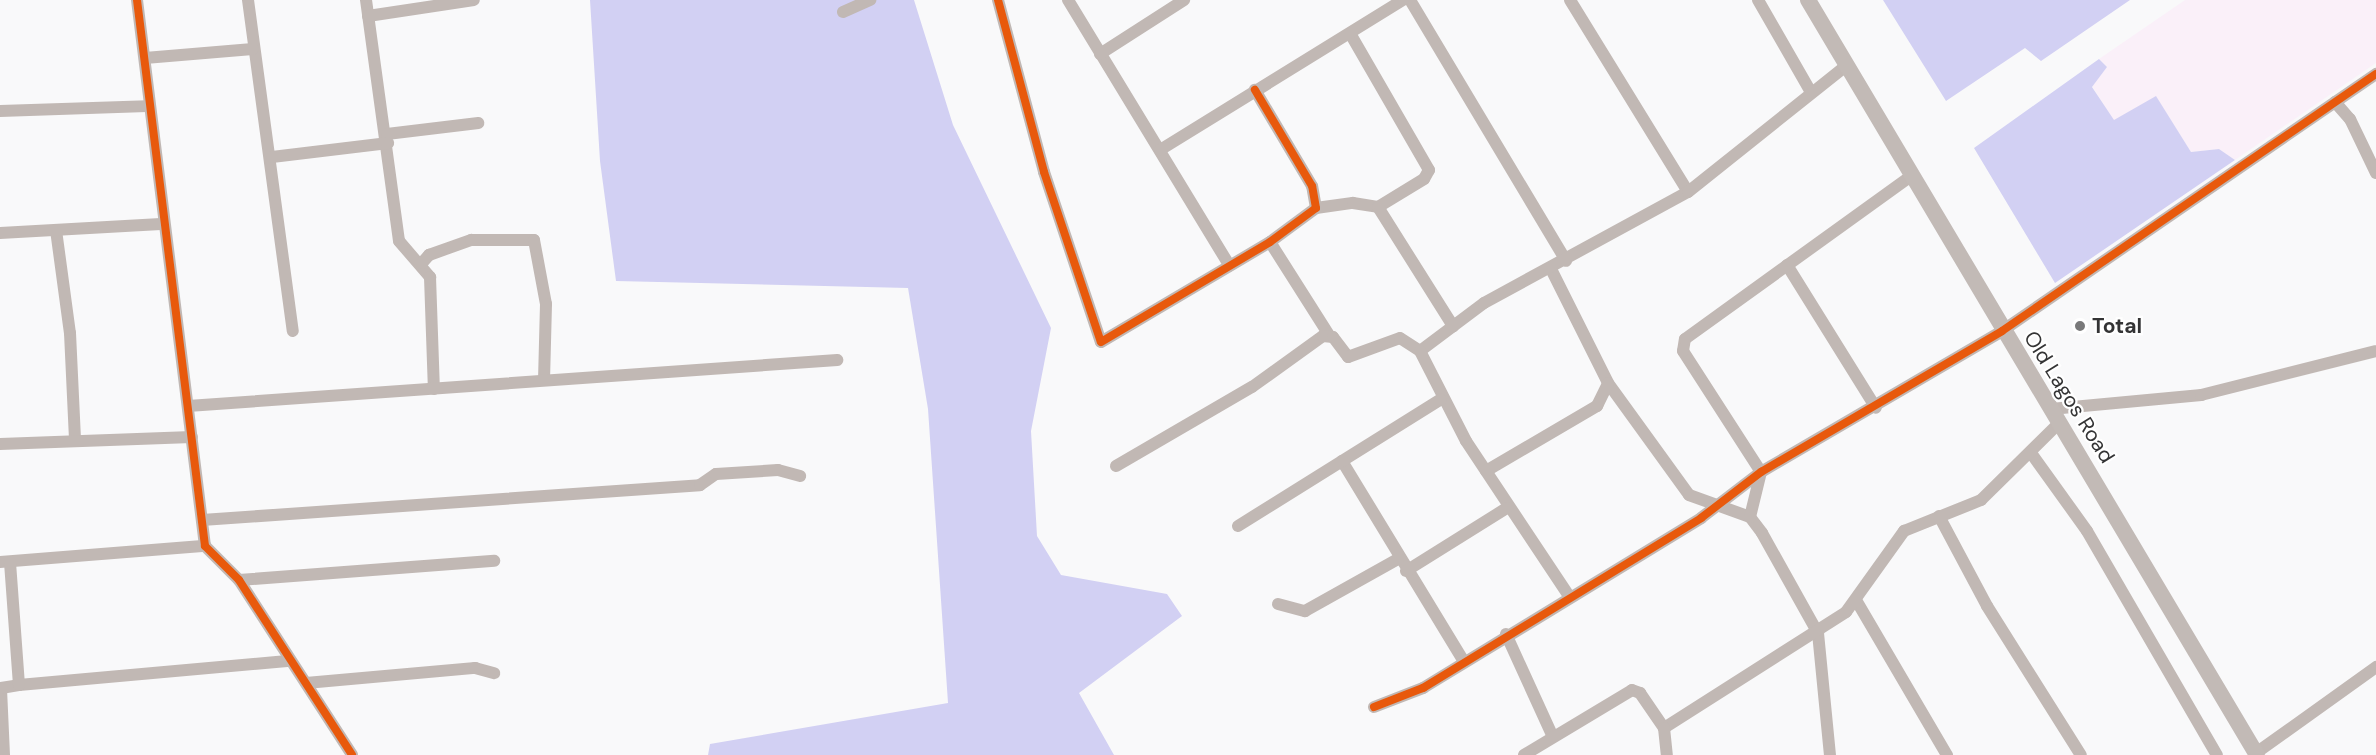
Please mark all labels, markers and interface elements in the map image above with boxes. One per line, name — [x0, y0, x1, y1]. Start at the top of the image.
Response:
place label: Total — [2092, 313, 2142, 339]
marker: Total — [2073, 319, 2087, 333]
street label: Old Lagos Road — [2018, 326, 2120, 468]

